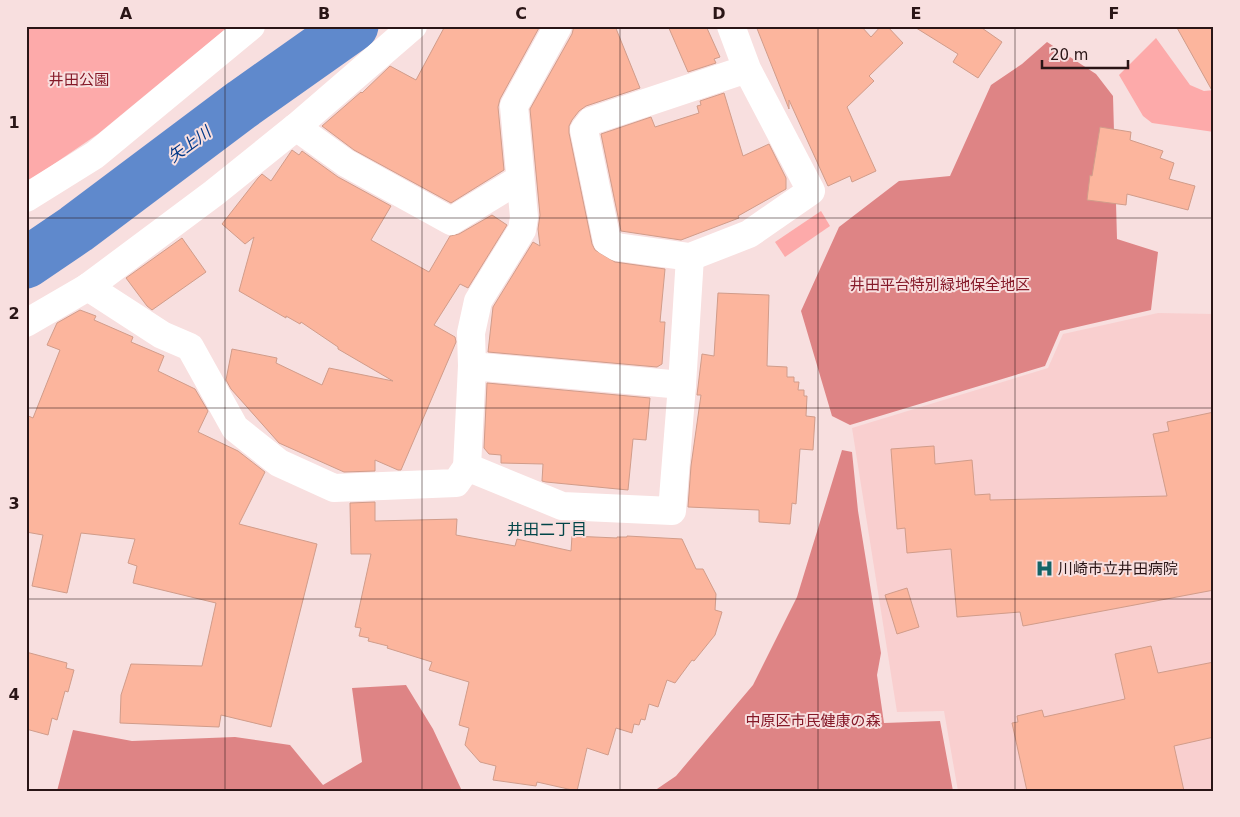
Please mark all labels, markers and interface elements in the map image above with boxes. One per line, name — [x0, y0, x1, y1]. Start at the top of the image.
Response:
text: A — [120, 4, 133, 23]
text: B — [318, 4, 330, 23]
text: C — [515, 4, 527, 23]
text: D — [712, 4, 726, 23]
text: E — [911, 4, 921, 23]
text: F — [1109, 4, 1119, 23]
scale bar — [1042, 38, 1129, 70]
text: 20 m — [1050, 46, 1088, 64]
park label: 井田公園 — [49, 71, 109, 89]
text: 1 — [8, 113, 20, 132]
water label: 矢上川 — [164, 121, 216, 166]
park label: 井田平台特別緑地保全地区 — [850, 276, 1030, 294]
text: 2 — [8, 304, 20, 323]
text: 3 — [8, 494, 20, 513]
district label: 井田二丁目 — [507, 520, 587, 539]
hospital icon: 川崎市立井田病院 — [1034, 559, 1054, 579]
place label: 川崎市立井田病院 — [1058, 560, 1178, 578]
text: 4 — [8, 685, 20, 704]
park label: 中原区市民健康の森 — [745, 712, 881, 730]

